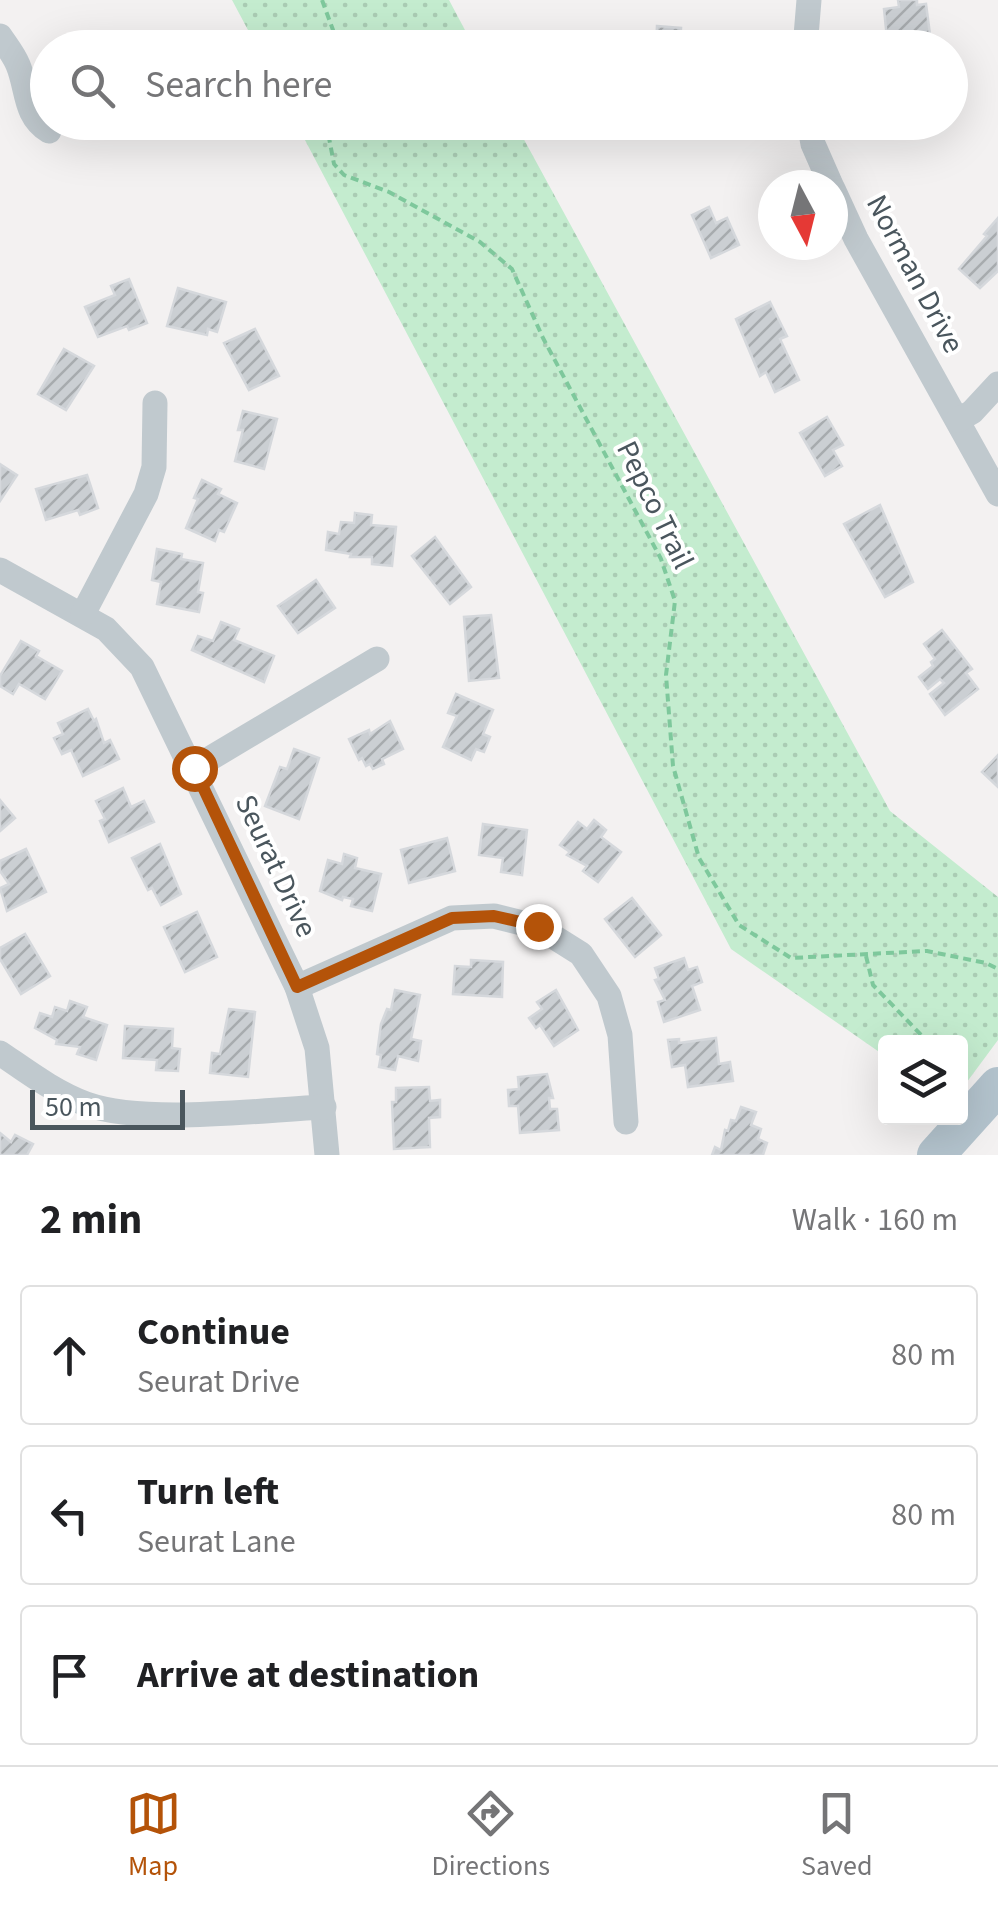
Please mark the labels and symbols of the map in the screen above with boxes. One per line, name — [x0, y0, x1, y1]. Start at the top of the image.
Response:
north arrow — [758, 170, 848, 260]
street label: Norman Drive — [855, 187, 975, 361]
street label: Pepco Trail — [606, 434, 704, 576]
route start — [172, 746, 218, 792]
street label: Seurat Drive — [224, 788, 328, 944]
route end — [516, 904, 562, 950]
scale bar — [30, 1085, 185, 1130]

